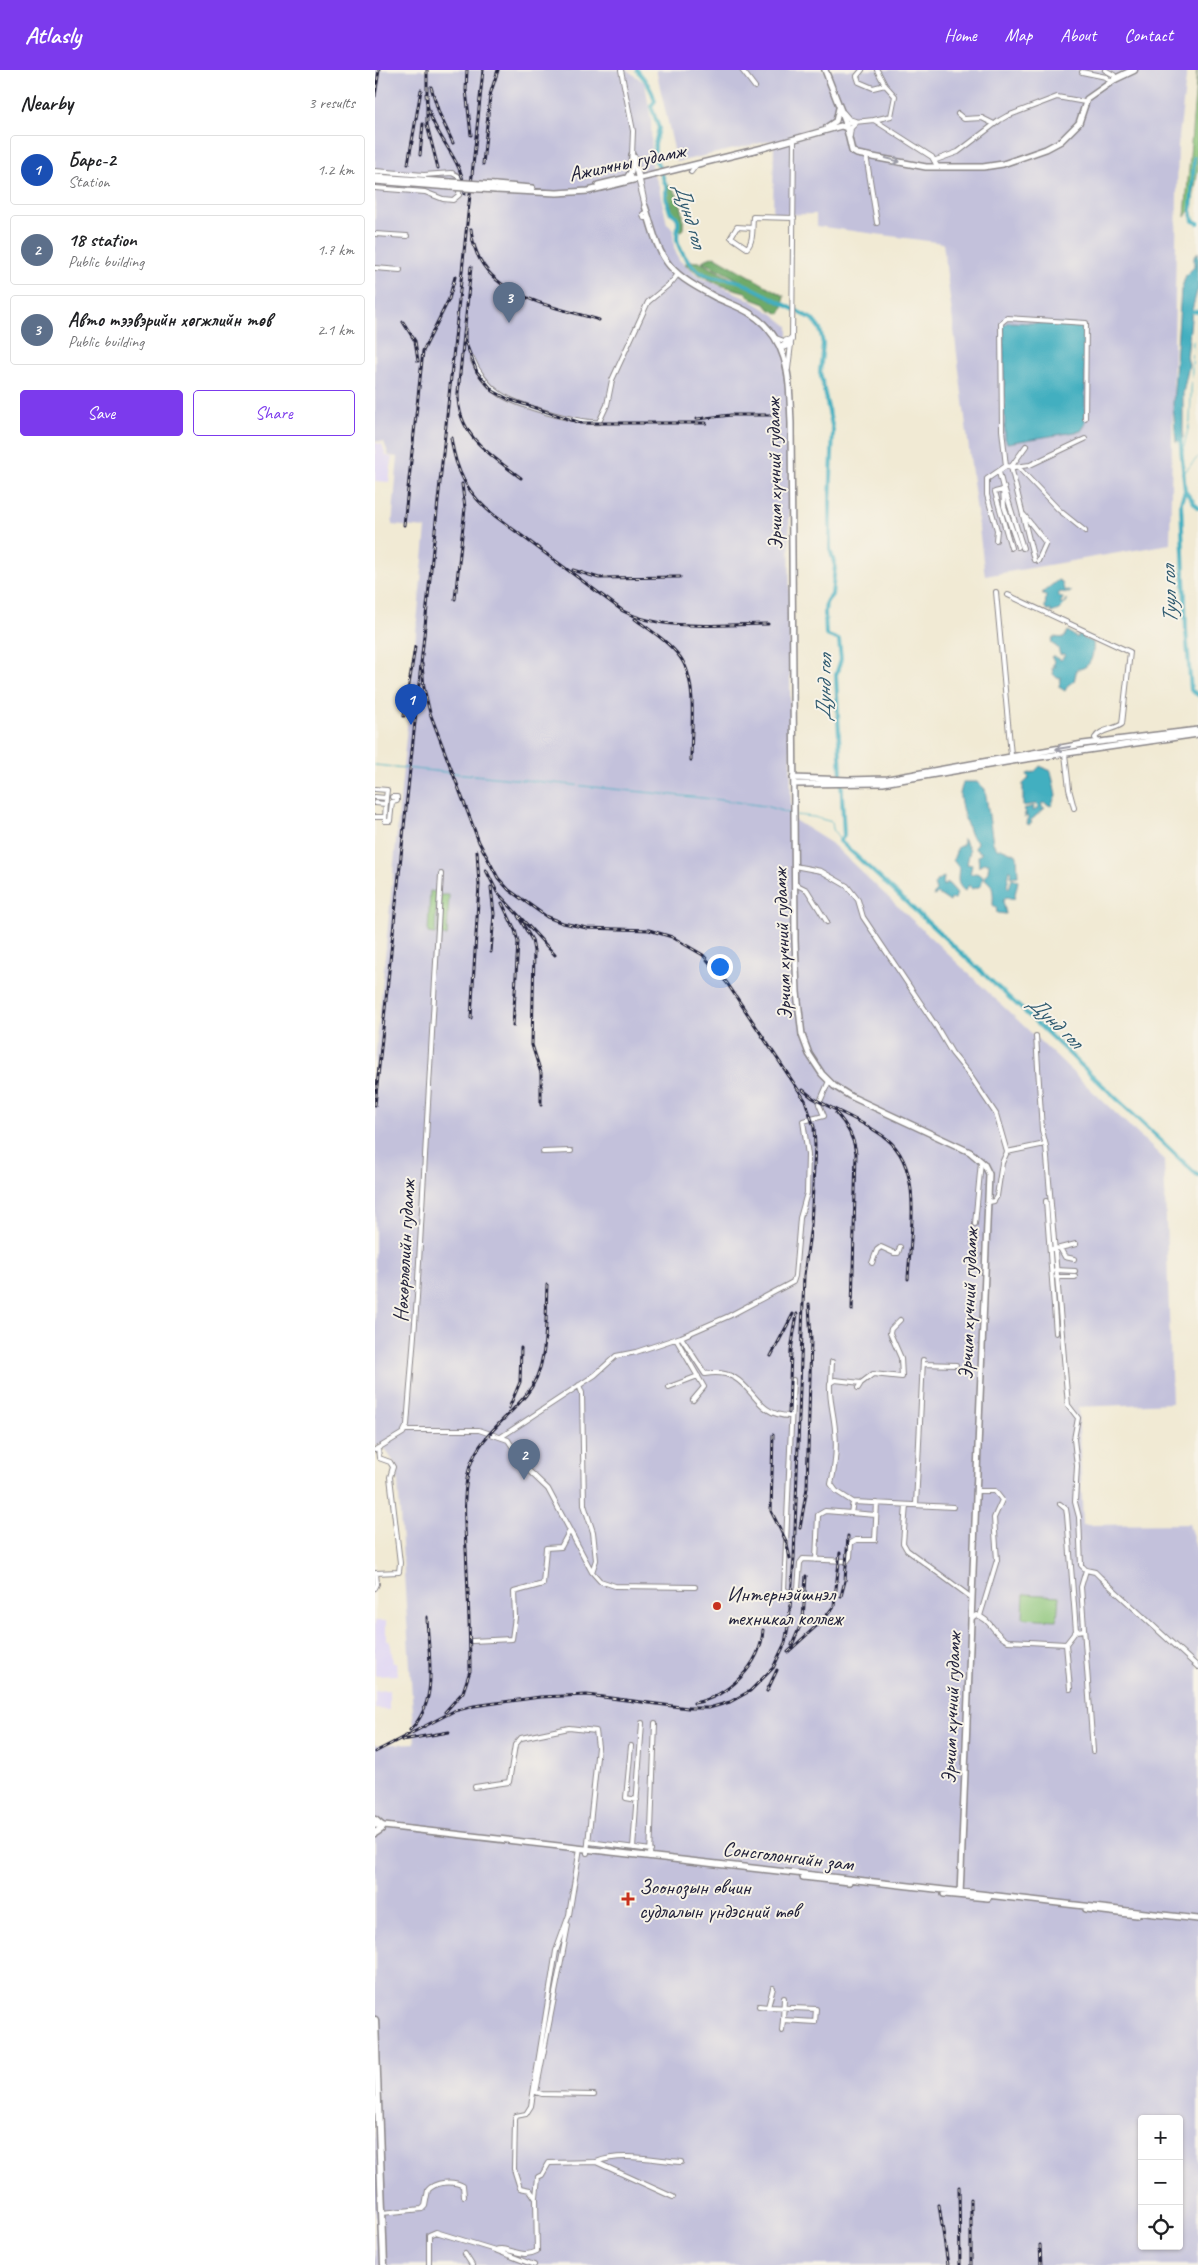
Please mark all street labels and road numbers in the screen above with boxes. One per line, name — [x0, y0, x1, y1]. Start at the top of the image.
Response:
street label: Ажилчны гудамж — [566, 137, 689, 187]
street label: Эрчим хүчний гудамж — [760, 396, 788, 550]
street label: Эрчим хүчний гудамж — [766, 866, 798, 1020]
street label: Нөхөрлөлийн гудамж — [387, 1177, 421, 1323]
street label: Эрчим хүчний гудамж — [952, 1226, 984, 1380]
street label: Эрчим хүчний гудамж — [935, 1630, 967, 1784]
street label: Сонсголонгийн зам — [721, 1835, 857, 1877]

